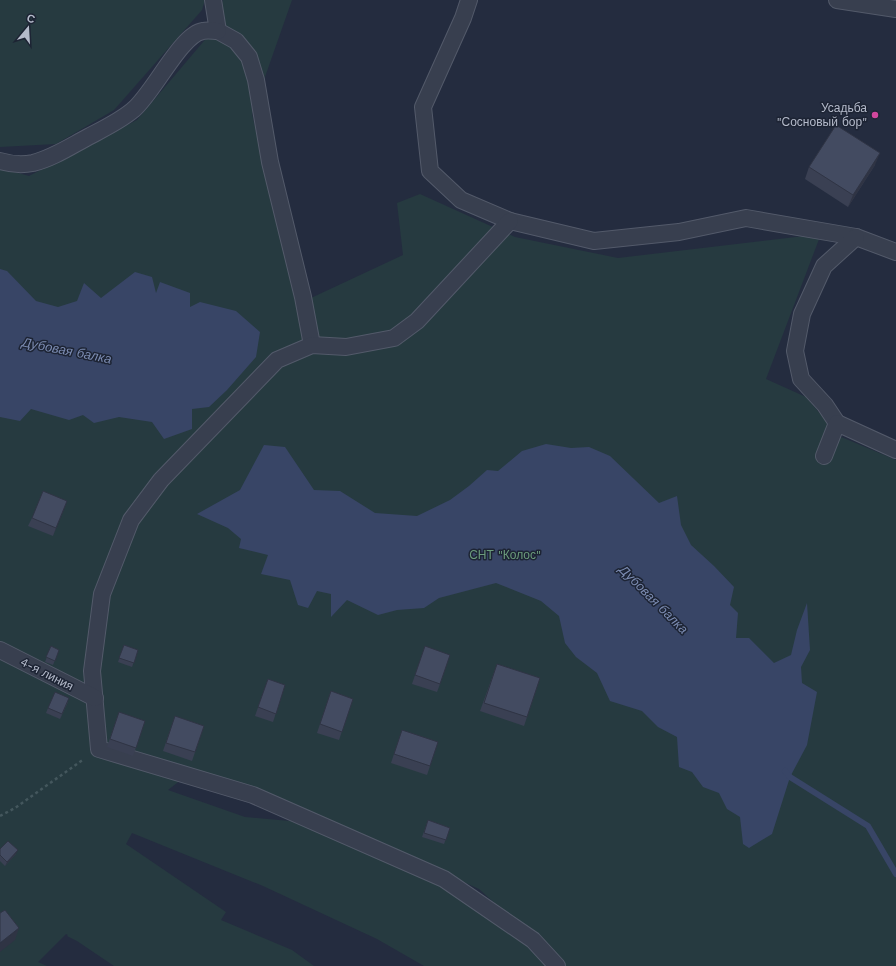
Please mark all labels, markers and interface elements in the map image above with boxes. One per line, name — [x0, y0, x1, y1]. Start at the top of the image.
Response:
north arrow — [8, 8, 48, 48]
text: С — [25, 12, 37, 26]
place label: Усадьба "Сосновый бор" — [777, 101, 867, 129]
marker: Усадьба "Сосновый бор" — [870, 110, 880, 120]
water label: Дубовая балка — [19, 334, 113, 367]
park label: СНТ "Колос" — [469, 548, 541, 562]
water label: Дубовая балка — [615, 561, 691, 637]
street label: 4-я линия — [18, 655, 76, 693]

